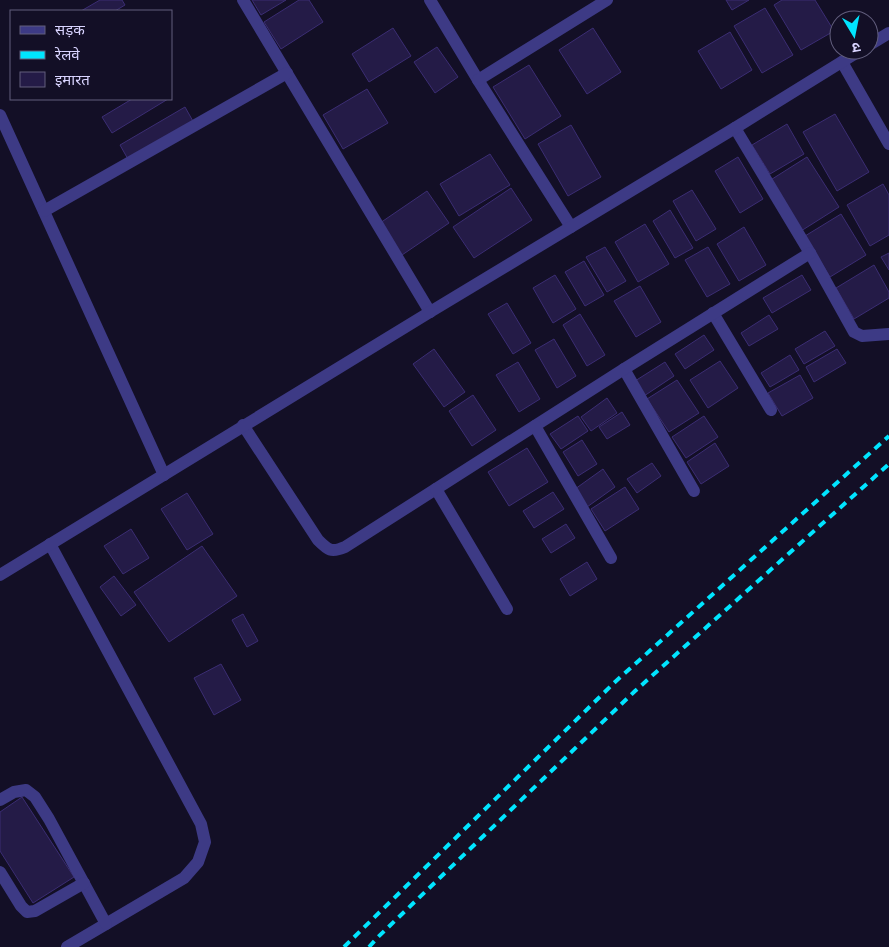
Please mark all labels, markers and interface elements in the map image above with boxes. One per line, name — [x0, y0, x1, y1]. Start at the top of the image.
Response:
legend — [10, 10, 172, 100]
north arrow — [829, 10, 879, 60]
text: सड़क — [55, 21, 85, 39]
text: उ — [850, 38, 862, 57]
text: रेलवे — [54, 46, 80, 64]
text: इमारत — [55, 71, 90, 89]

